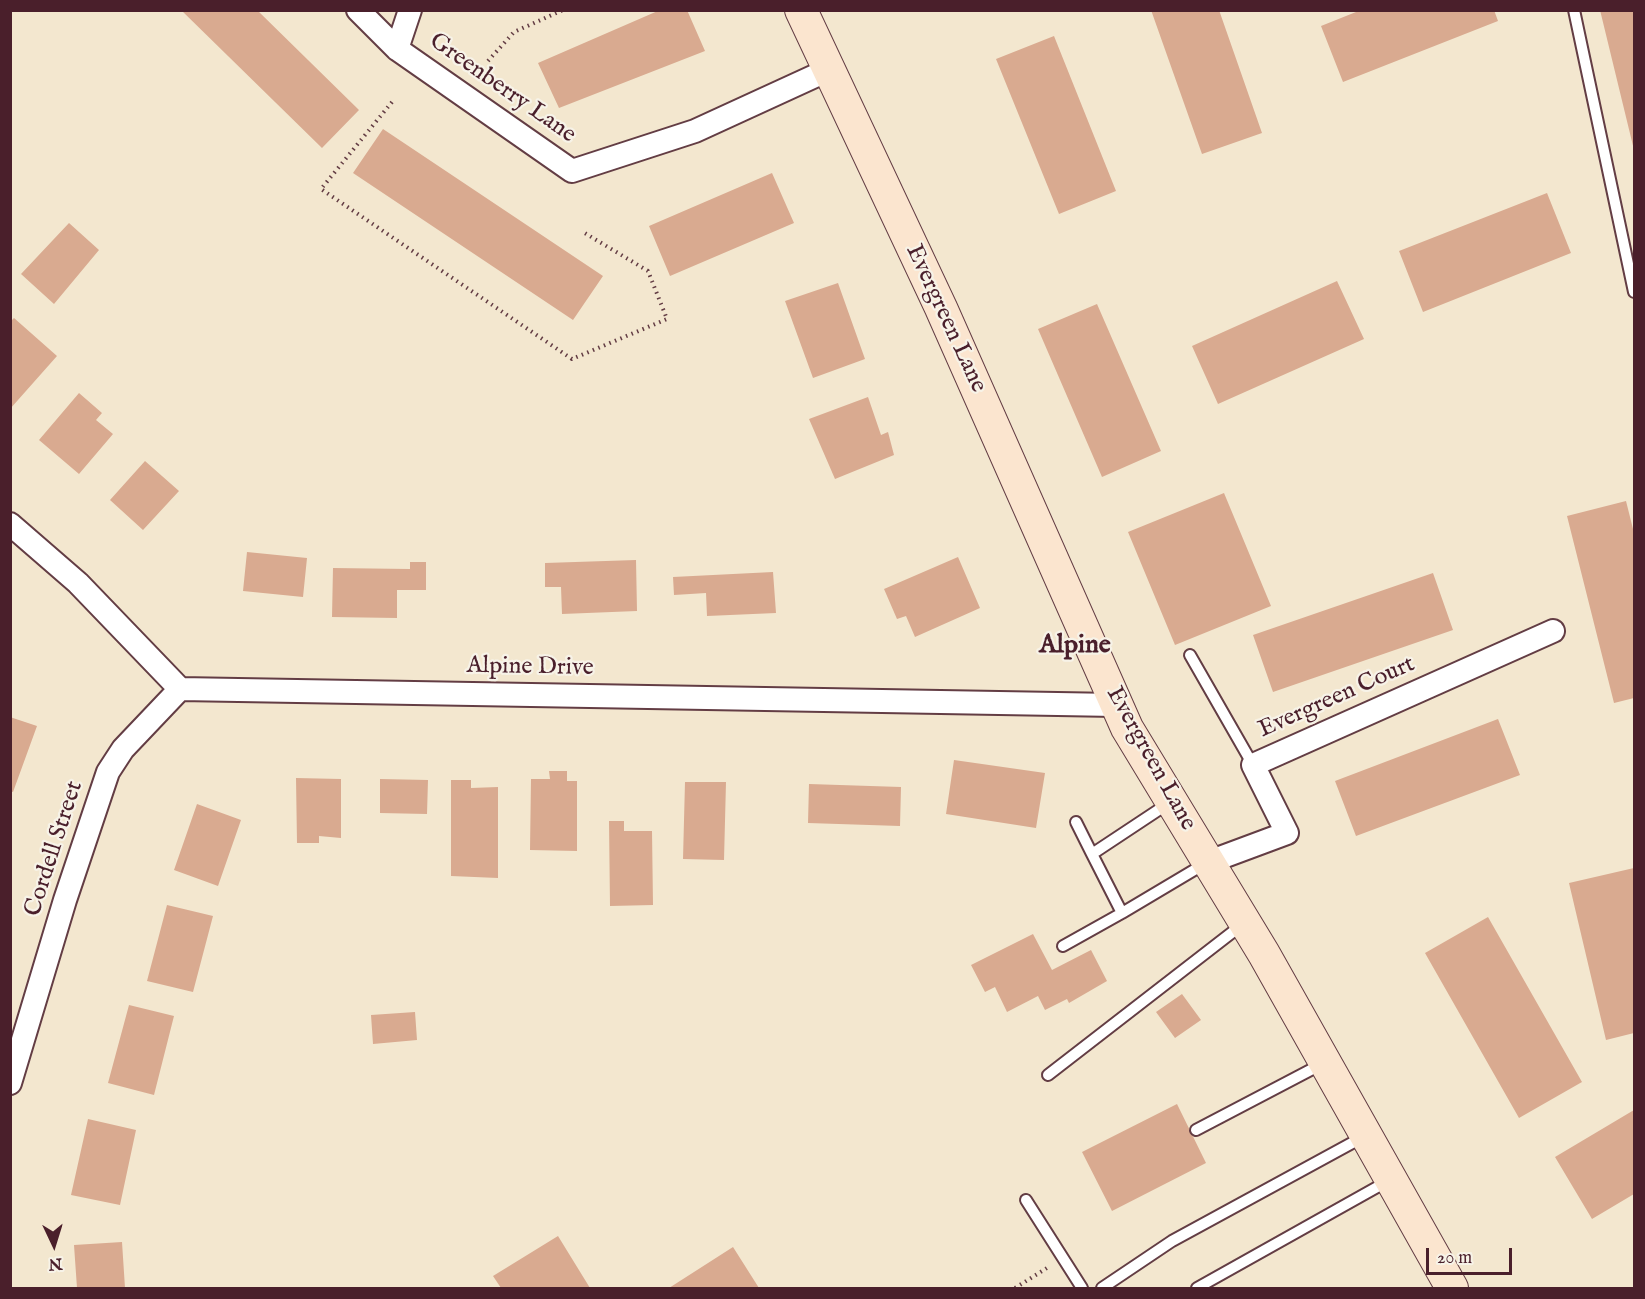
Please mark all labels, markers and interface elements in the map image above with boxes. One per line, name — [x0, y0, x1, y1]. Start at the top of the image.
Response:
street label: Greenberry Lane — [423, 28, 581, 150]
street label: Evergreen Lane — [898, 240, 992, 398]
district label: Alpine — [1039, 631, 1111, 663]
street label: Evergreen Court — [1254, 651, 1420, 745]
street label: Alpine Drive — [466, 652, 594, 684]
street label: Evergreen Lane — [1099, 682, 1201, 836]
street label: Cordell Street — [20, 778, 90, 920]
north arrow — [24, 1215, 84, 1275]
scale bar — [1429, 1236, 1514, 1274]
text: 20 m — [1437, 1247, 1472, 1270]
text: N — [48, 1252, 63, 1273]

